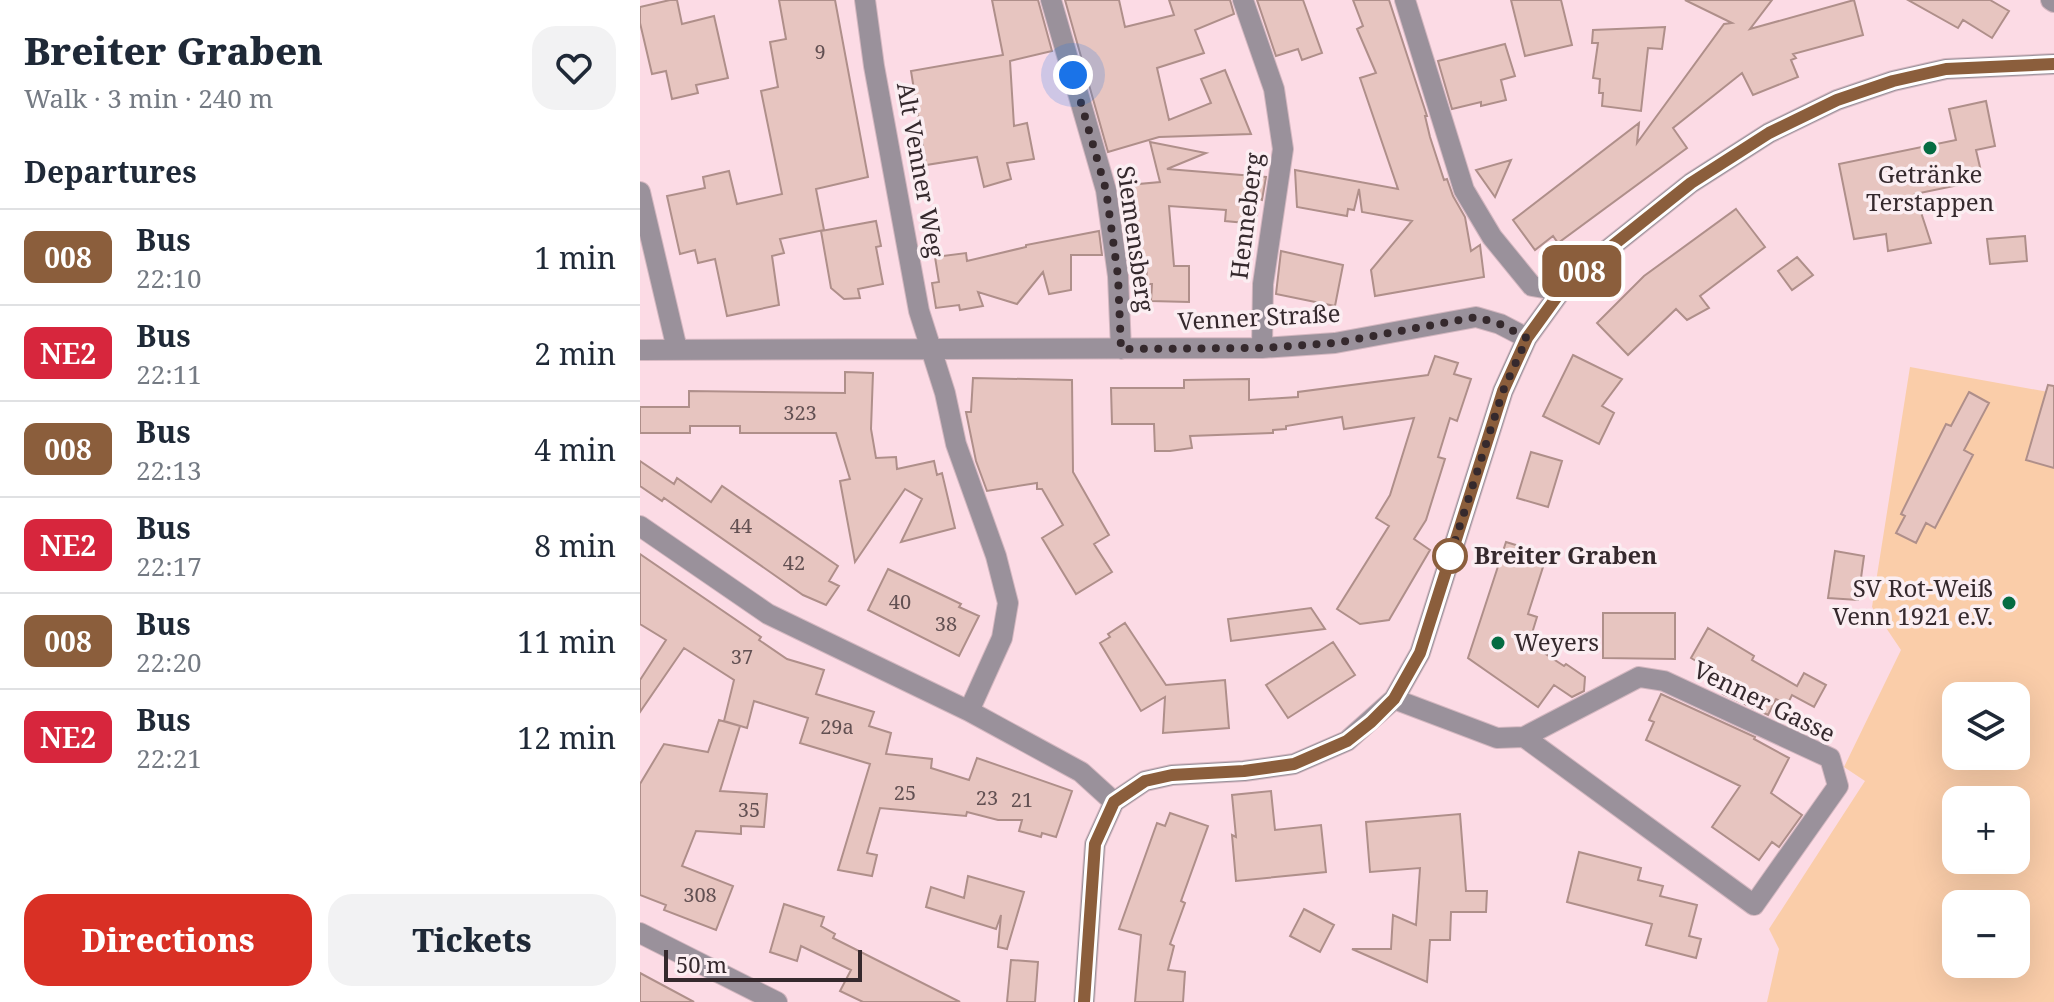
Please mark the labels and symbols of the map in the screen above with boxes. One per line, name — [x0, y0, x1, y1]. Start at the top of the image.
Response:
house number: 9 — [814, 38, 826, 65]
your location — [1053, 55, 1093, 95]
street label: Alt Venner Weg — [890, 80, 953, 260]
marker: Getränke Terstappen — [1921, 139, 1939, 157]
street label: Henneberg — [1221, 150, 1270, 281]
place label: Getränke Terstappen — [1866, 157, 1994, 218]
street label: Siemensberg — [1110, 164, 1163, 314]
line badge: 008 — [1536, 245, 1628, 297]
street label: Venner Straße — [1177, 296, 1341, 337]
house number: 323 — [783, 399, 817, 426]
house number: 44 — [730, 512, 752, 539]
place label: Breiter Graben — [1474, 538, 1657, 571]
marker: Breiter Graben — [1433, 539, 1467, 573]
house number: 42 — [783, 549, 805, 576]
place label: SV Rot-Weiß Venn 1921 e.V. — [1833, 571, 1993, 632]
house number: 40 — [889, 588, 911, 615]
marker: SV Rot-Weiß Venn 1921 e.V. — [2000, 594, 2018, 612]
house number: 38 — [935, 610, 957, 637]
place label: Weyers — [1514, 625, 1599, 658]
marker: Weyers — [1489, 634, 1507, 652]
house number: 37 — [731, 643, 753, 670]
street label: Venner Gasse — [1688, 652, 1841, 749]
house number: 29a — [820, 713, 854, 740]
house number: 25 — [894, 779, 916, 806]
house number: 23 — [976, 784, 998, 811]
house number: 21 — [1011, 786, 1033, 813]
house number: 35 — [738, 796, 760, 823]
house number: 308 — [683, 881, 717, 908]
scale bar — [664, 946, 862, 982]

